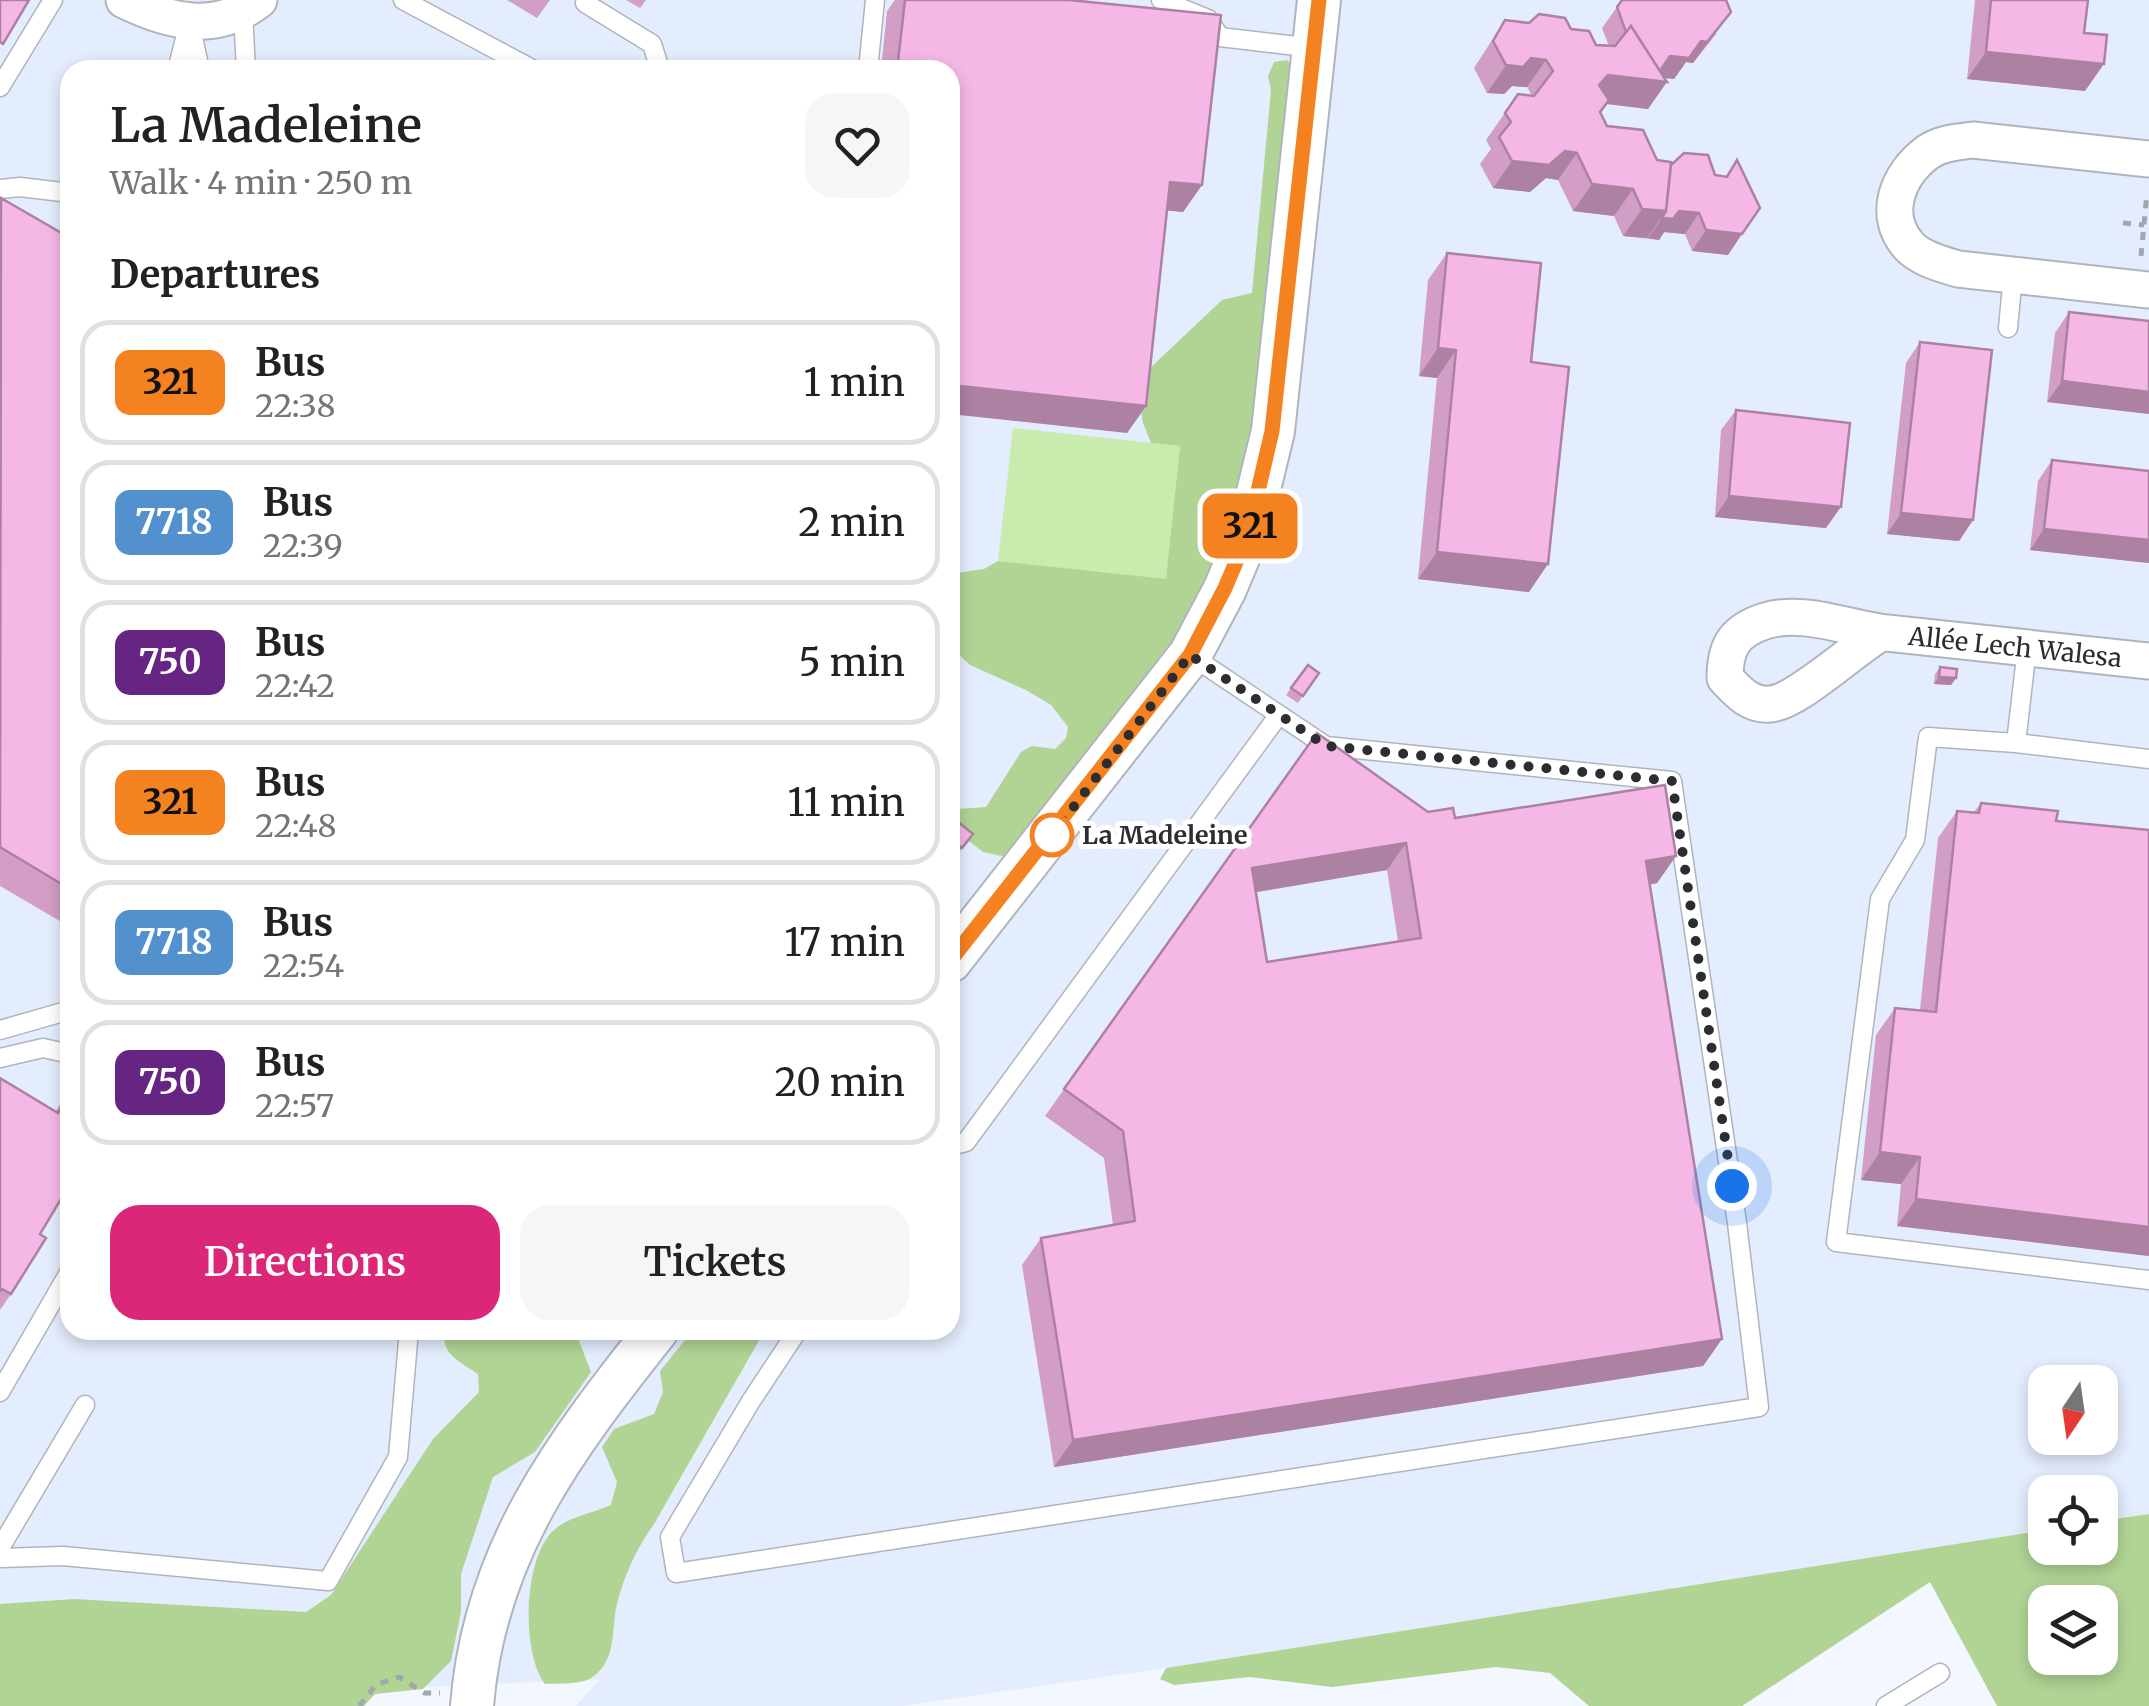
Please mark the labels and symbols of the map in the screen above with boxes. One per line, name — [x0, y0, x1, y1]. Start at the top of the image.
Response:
line badge: 321 — [1192, 494, 1308, 558]
street label: Allée Lech Walesa — [1906, 620, 2123, 674]
marker: La Madeleine — [1031, 814, 1073, 856]
place label: La Madeleine — [1082, 819, 1247, 851]
your location — [1707, 1161, 1757, 1211]
north arrow — [2028, 1365, 2118, 1455]

